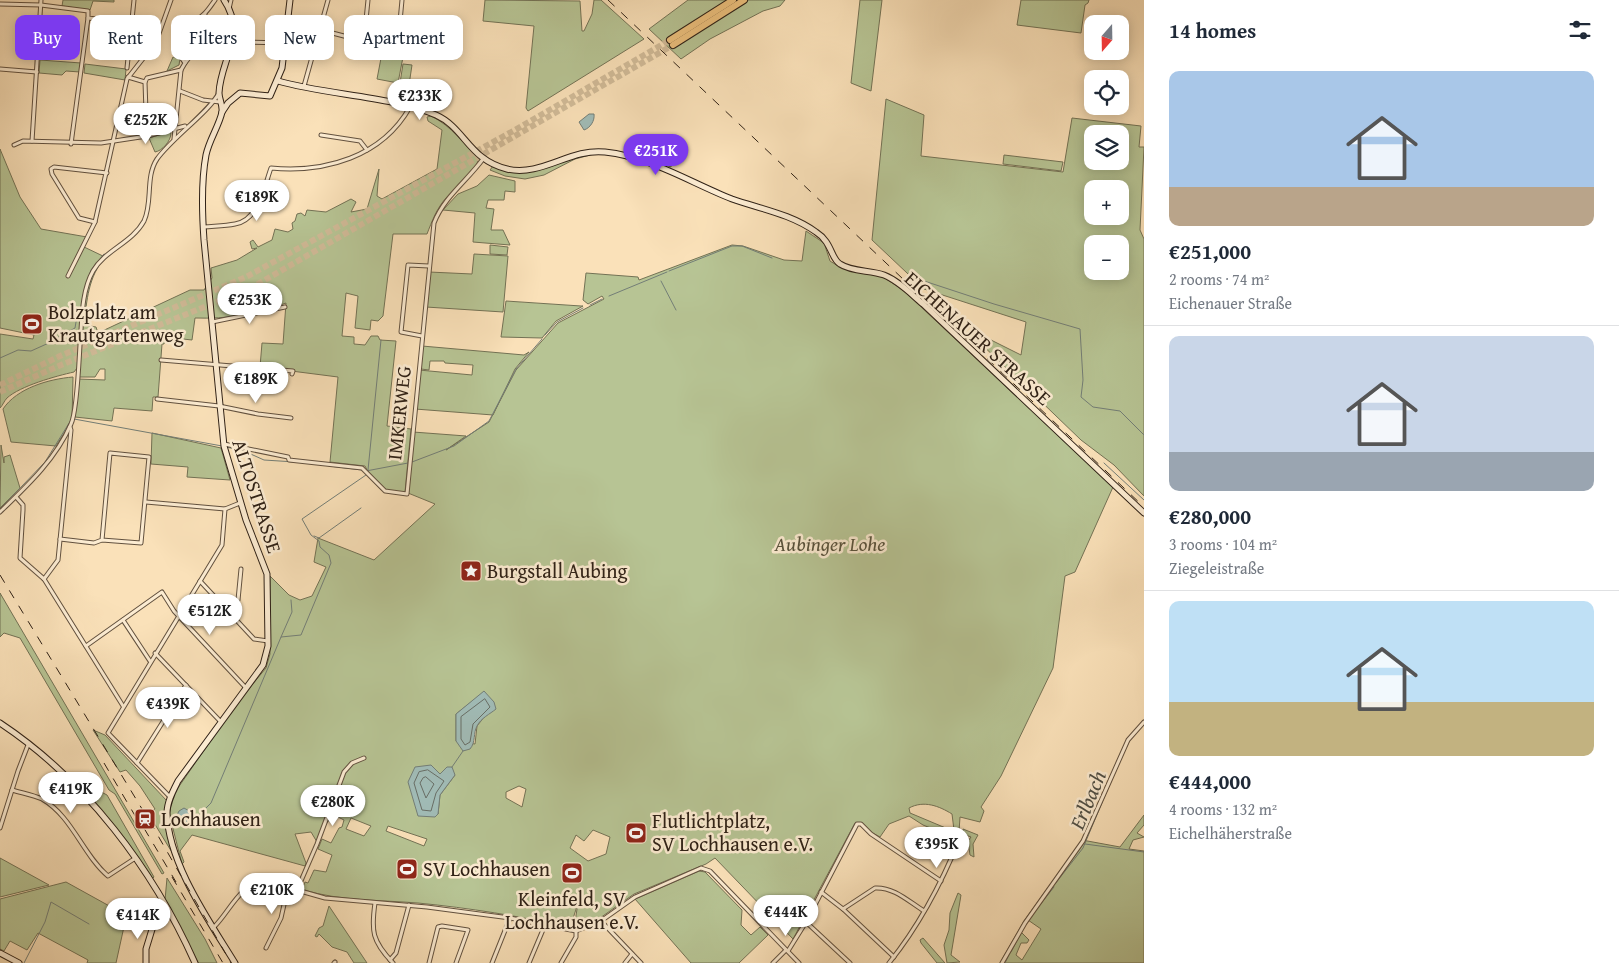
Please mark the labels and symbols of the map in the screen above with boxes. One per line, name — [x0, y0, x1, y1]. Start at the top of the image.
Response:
north arrow — [1084, 15, 1129, 60]
pin: €233K — [385, 78, 455, 121]
pin: €252K — [111, 102, 181, 145]
pin: €251K — [621, 134, 691, 176]
pin: €189K — [222, 180, 292, 222]
street label: EICHENAUER STRASSE — [899, 264, 1058, 411]
pin: €253K — [215, 282, 285, 325]
place label: Bolzplatz am Krautgartenweg — [48, 297, 184, 349]
sports icon: Bolzplatz am Krautgartenweg — [20, 312, 44, 336]
pin: €189K — [221, 362, 291, 404]
street label: IMKERWEG — [379, 364, 418, 461]
street label: ALTOSTRASSE — [225, 435, 290, 557]
park label: Aubinger Lohe — [774, 529, 885, 558]
place label: Burgstall Aubing — [487, 556, 628, 585]
place icon: Burgstall Aubing — [459, 559, 483, 583]
pin: €512K — [175, 594, 245, 636]
pin: €439K — [133, 686, 203, 729]
water label: Erlbach — [1061, 765, 1114, 835]
pin: €419K — [36, 772, 106, 814]
pin: €280K — [298, 784, 368, 827]
place label: Lochhausen — [161, 804, 261, 833]
place label: Flutlichtplatz, SV Lochhausen e.V. — [652, 806, 813, 858]
station icon: Lochhausen — [133, 807, 157, 831]
sports icon: Flutlichtplatz, SV Lochhausen e.V. — [624, 821, 648, 845]
pin: €395K — [902, 826, 972, 869]
place label: SV Lochhausen — [423, 854, 550, 883]
sports icon: SV Lochhausen — [395, 857, 419, 881]
sports icon: Kleinfeld, SV Lochhausen e.V. — [560, 861, 584, 885]
pin: €210K — [237, 872, 307, 915]
place label: Kleinfeld, SV Lochhausen e.V. — [505, 884, 639, 936]
pin: €444K — [751, 894, 821, 937]
pin: €414K — [103, 898, 173, 940]

